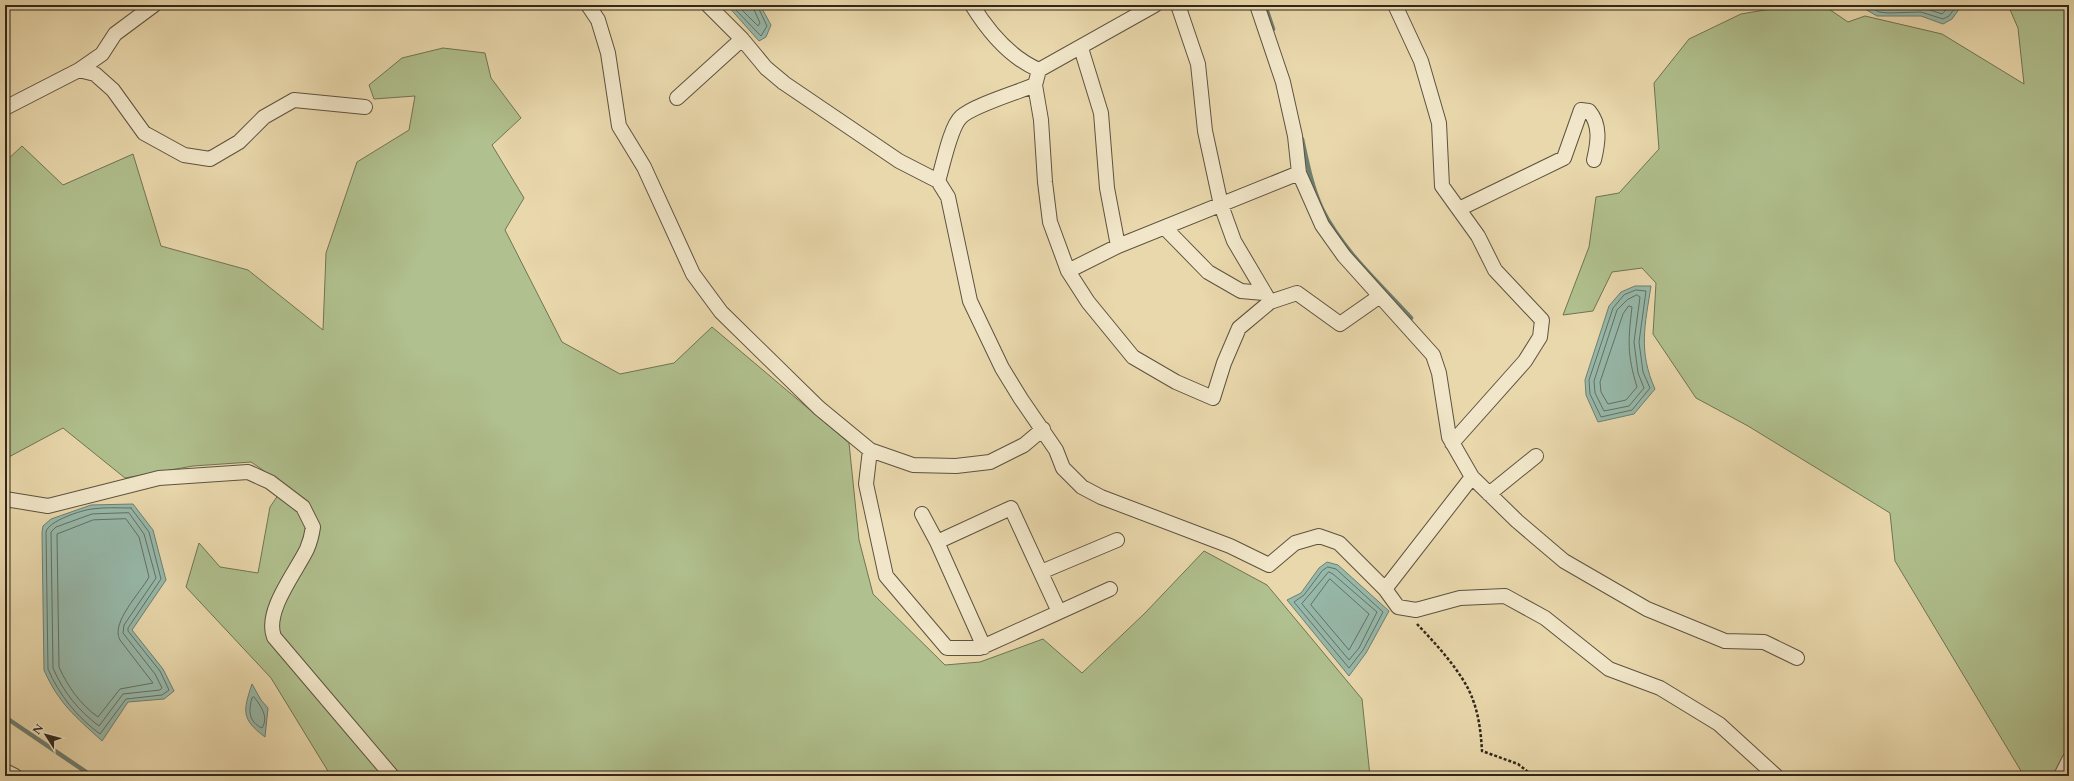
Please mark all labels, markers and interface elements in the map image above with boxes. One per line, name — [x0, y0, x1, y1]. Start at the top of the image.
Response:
north arrow — [26, 715, 66, 755]
text: N — [29, 721, 47, 738]

